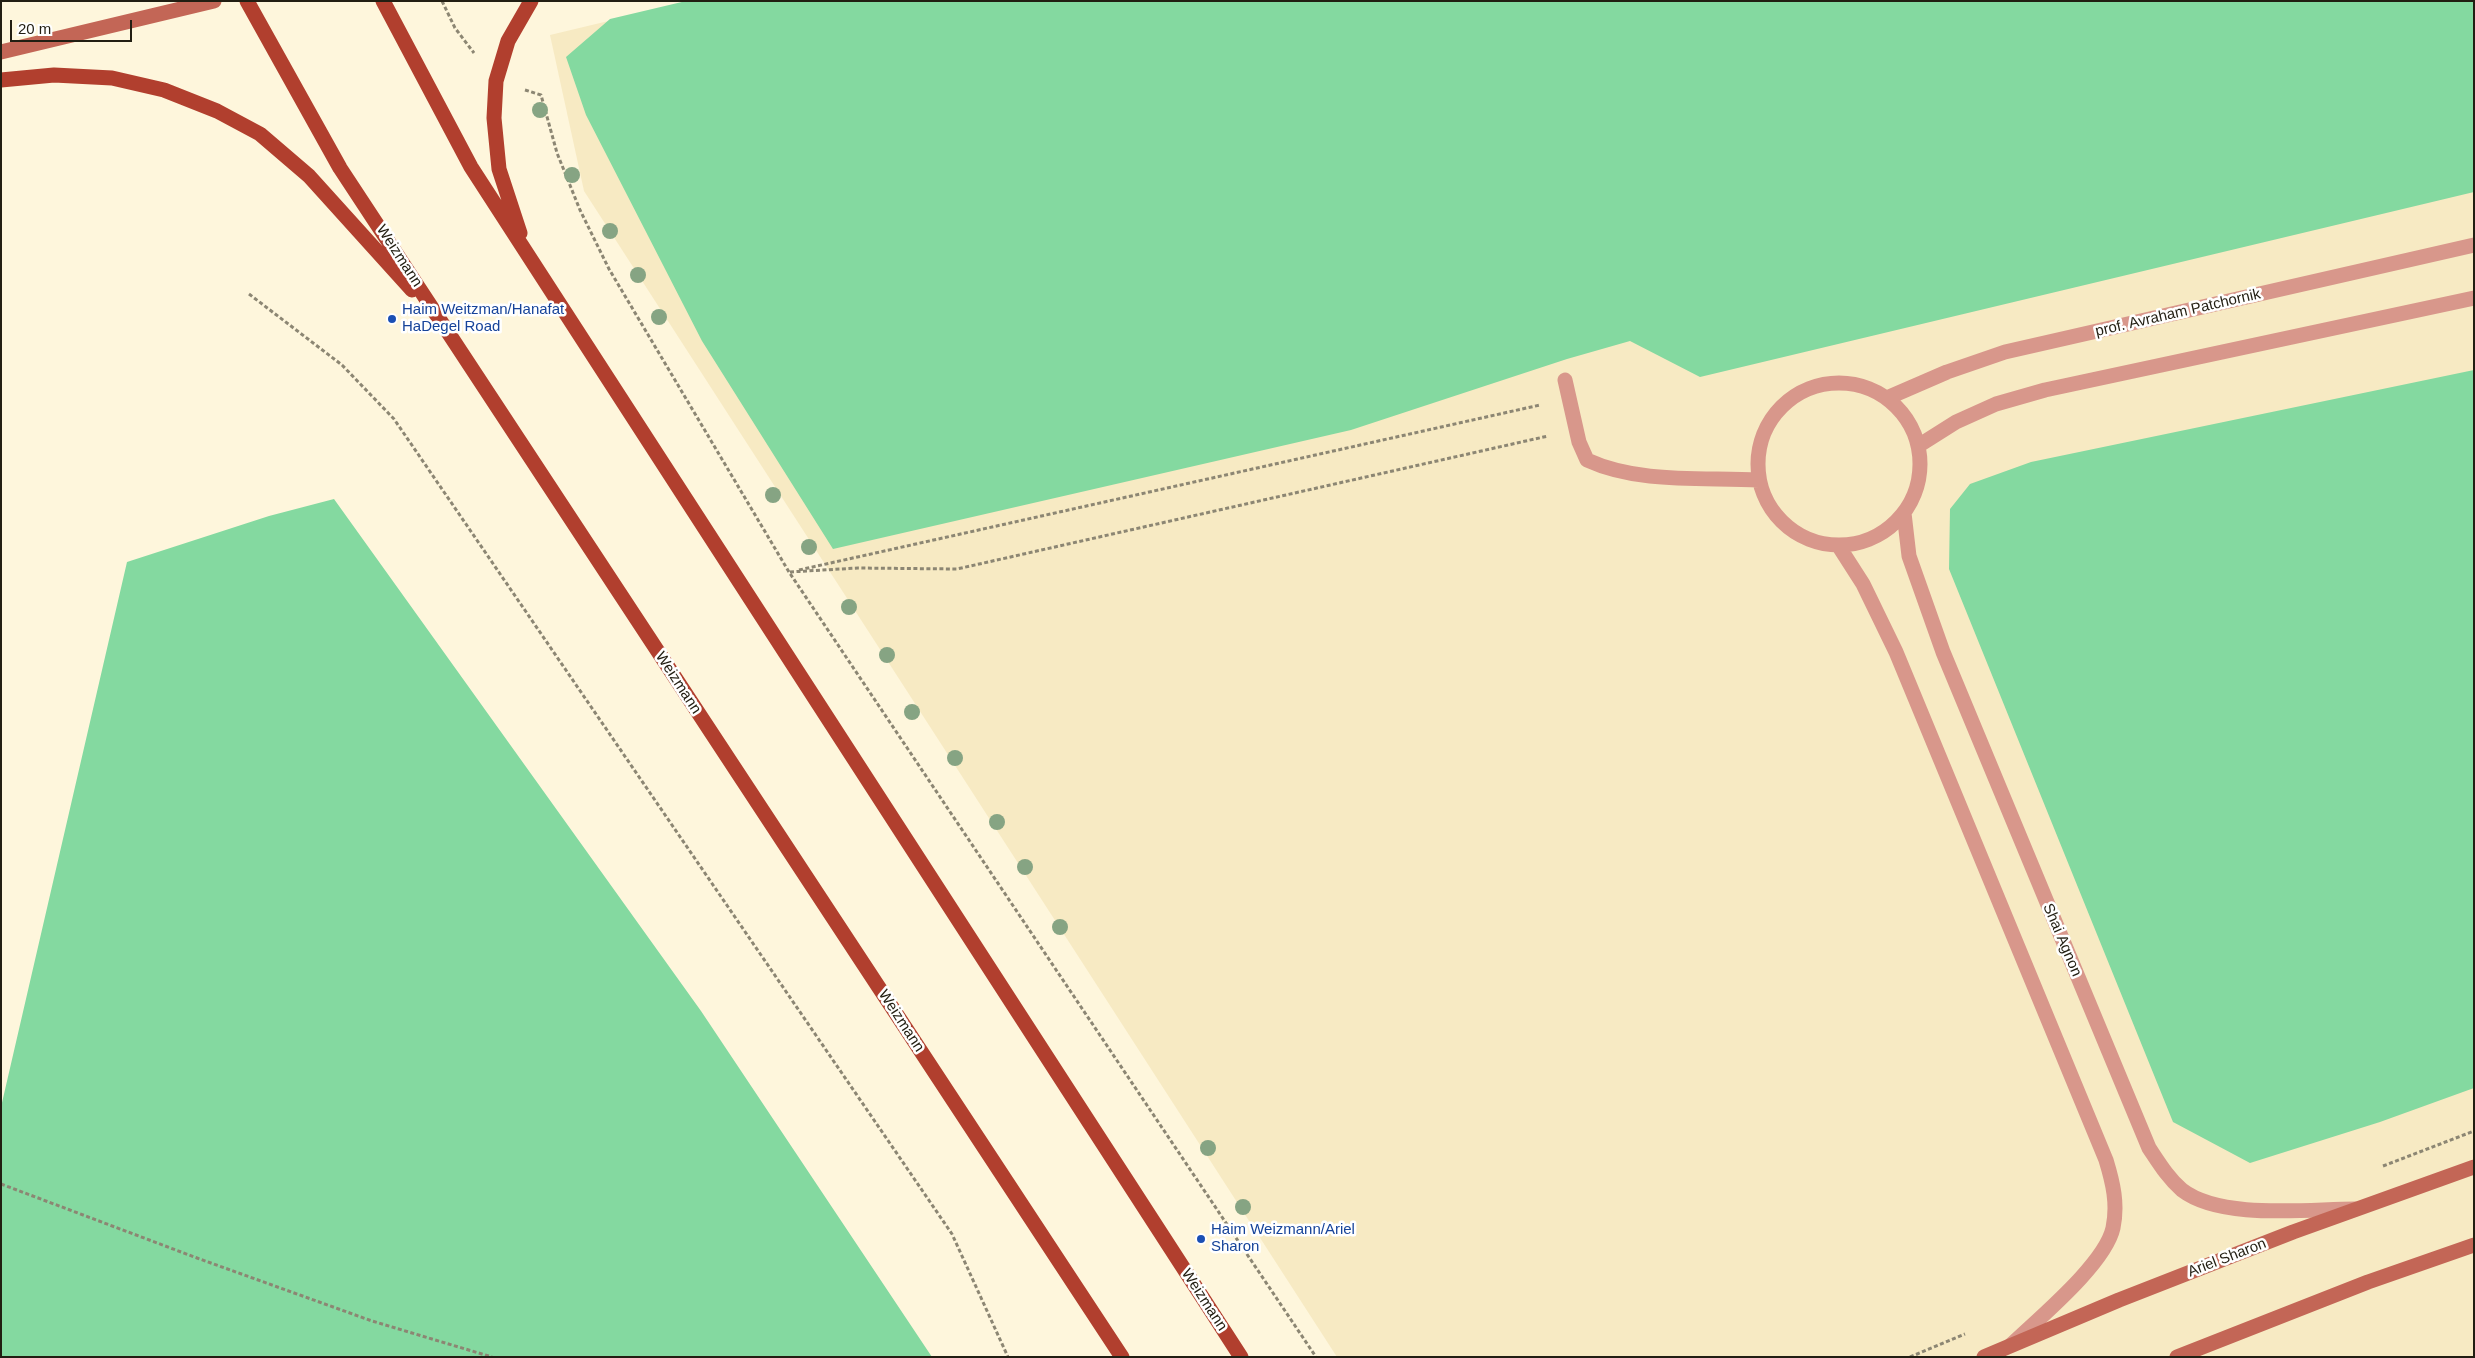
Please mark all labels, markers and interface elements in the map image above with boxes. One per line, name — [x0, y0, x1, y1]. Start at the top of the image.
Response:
scale bar — [12, 10, 135, 42]
text: 20 m — [18, 20, 51, 37]
street label: Weizmann — [372, 222, 426, 290]
street label: prof. Avraham Patchornik — [2094, 285, 2262, 341]
place label: Haim Weitzman/Hanafat HaDegel Road — [402, 301, 564, 336]
marker: Haim Weitzman/Hanafat HaDegel Road — [386, 313, 398, 325]
street label: Weizmann — [651, 649, 705, 717]
street label: Shai Agnon — [2039, 901, 2085, 979]
street label: Weizmann — [874, 987, 928, 1055]
place label: Haim Weizmann/Ariel Sharon — [1211, 1221, 1355, 1256]
marker: Haim Weizmann/Ariel Sharon — [1195, 1233, 1207, 1245]
street label: Ariel Sharon — [2185, 1235, 2269, 1281]
street label: Weizmann — [1177, 1266, 1231, 1334]

